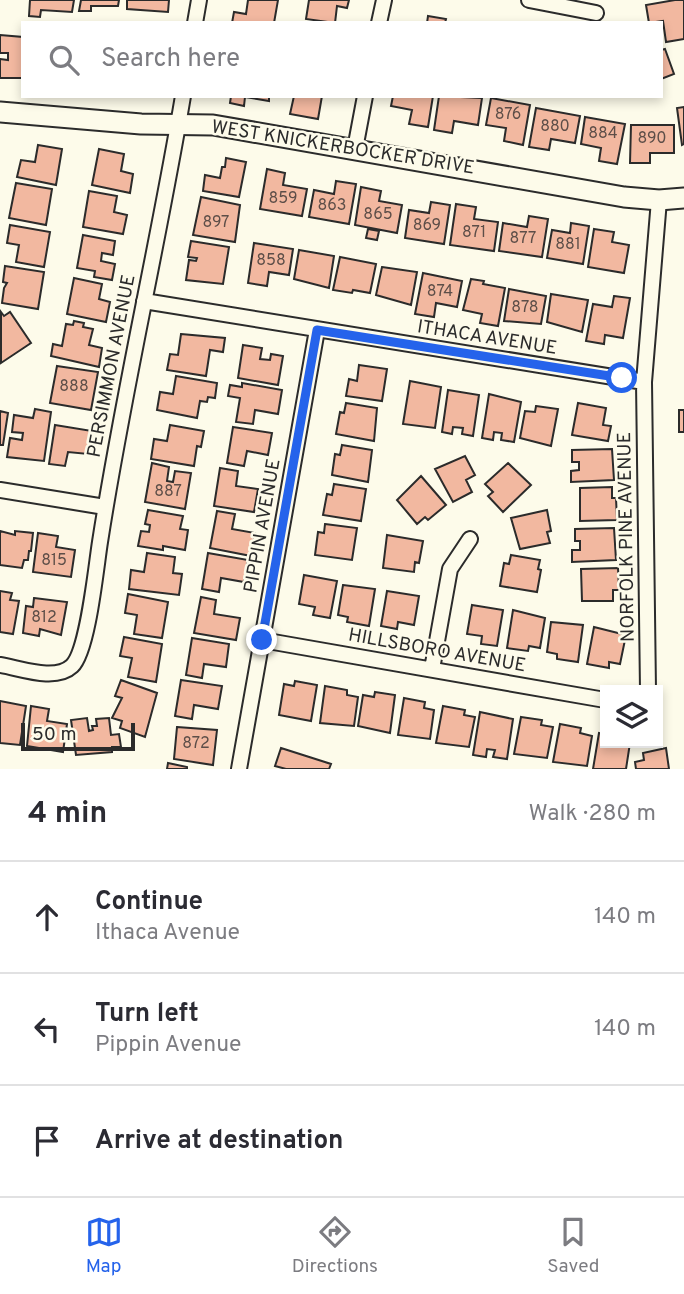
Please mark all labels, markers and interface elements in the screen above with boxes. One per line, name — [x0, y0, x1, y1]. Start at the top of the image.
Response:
search box — [21, 21, 663, 98]
icon: search — [45, 41, 83, 79]
text: Search here — [101, 43, 240, 76]
house number: 876 — [495, 105, 521, 125]
street label: WEST KNICKERBOCKER DRIVE — [210, 115, 476, 181]
house number: 880 — [540, 117, 570, 137]
house number: 884 — [588, 124, 618, 144]
house number: 890 — [637, 129, 667, 149]
house number: 859 — [268, 189, 298, 209]
house number: 863 — [318, 196, 346, 216]
house number: 865 — [363, 205, 393, 225]
house number: 897 — [203, 213, 229, 233]
house number: 869 — [413, 216, 441, 236]
house number: 871 — [462, 223, 486, 243]
house number: 877 — [510, 229, 536, 249]
house number: 881 — [555, 235, 581, 255]
house number: 858 — [256, 251, 286, 271]
street label: PERSIMMON AVENUE — [82, 272, 142, 460]
house number: 874 — [427, 282, 453, 302]
house number: 878 — [511, 298, 539, 318]
street label: ITHACA AVENUE — [415, 315, 559, 361]
route start — [606, 362, 637, 393]
house number: 888 — [59, 377, 89, 397]
street label: NORFOLK PINE AVENUE — [613, 432, 641, 642]
street label: PIPPIN AVENUE — [239, 457, 287, 595]
house number: 887 — [154, 482, 182, 502]
house number: 815 — [41, 551, 67, 571]
house number: 812 — [31, 608, 57, 628]
route end — [246, 624, 277, 655]
street label: HILLSBORO AVENUE — [346, 624, 528, 678]
map controls — [600, 685, 663, 748]
button: layers — [600, 685, 663, 748]
scale bar — [21, 720, 135, 752]
text: 50 m — [32, 723, 77, 747]
house number: 872 — [182, 734, 210, 754]
text: 4 min — [28, 796, 107, 833]
text: Walk · 280 m — [529, 800, 656, 829]
text: Continue — [95, 886, 203, 919]
icon: ahead — [28, 898, 66, 936]
text: 140 m — [594, 903, 656, 932]
text: Ithaca Avenue — [95, 919, 240, 948]
text: Turn left — [95, 998, 199, 1031]
icon: left — [28, 1010, 66, 1048]
text: 140 m — [594, 1015, 656, 1044]
text: Pippin Avenue — [95, 1031, 241, 1060]
icon: arrive — [28, 1122, 66, 1160]
text: Arrive at destination — [95, 1125, 343, 1158]
tab: Map — [85, 1213, 123, 1279]
tab: Directions — [292, 1213, 378, 1279]
tab: Saved — [547, 1213, 599, 1279]

